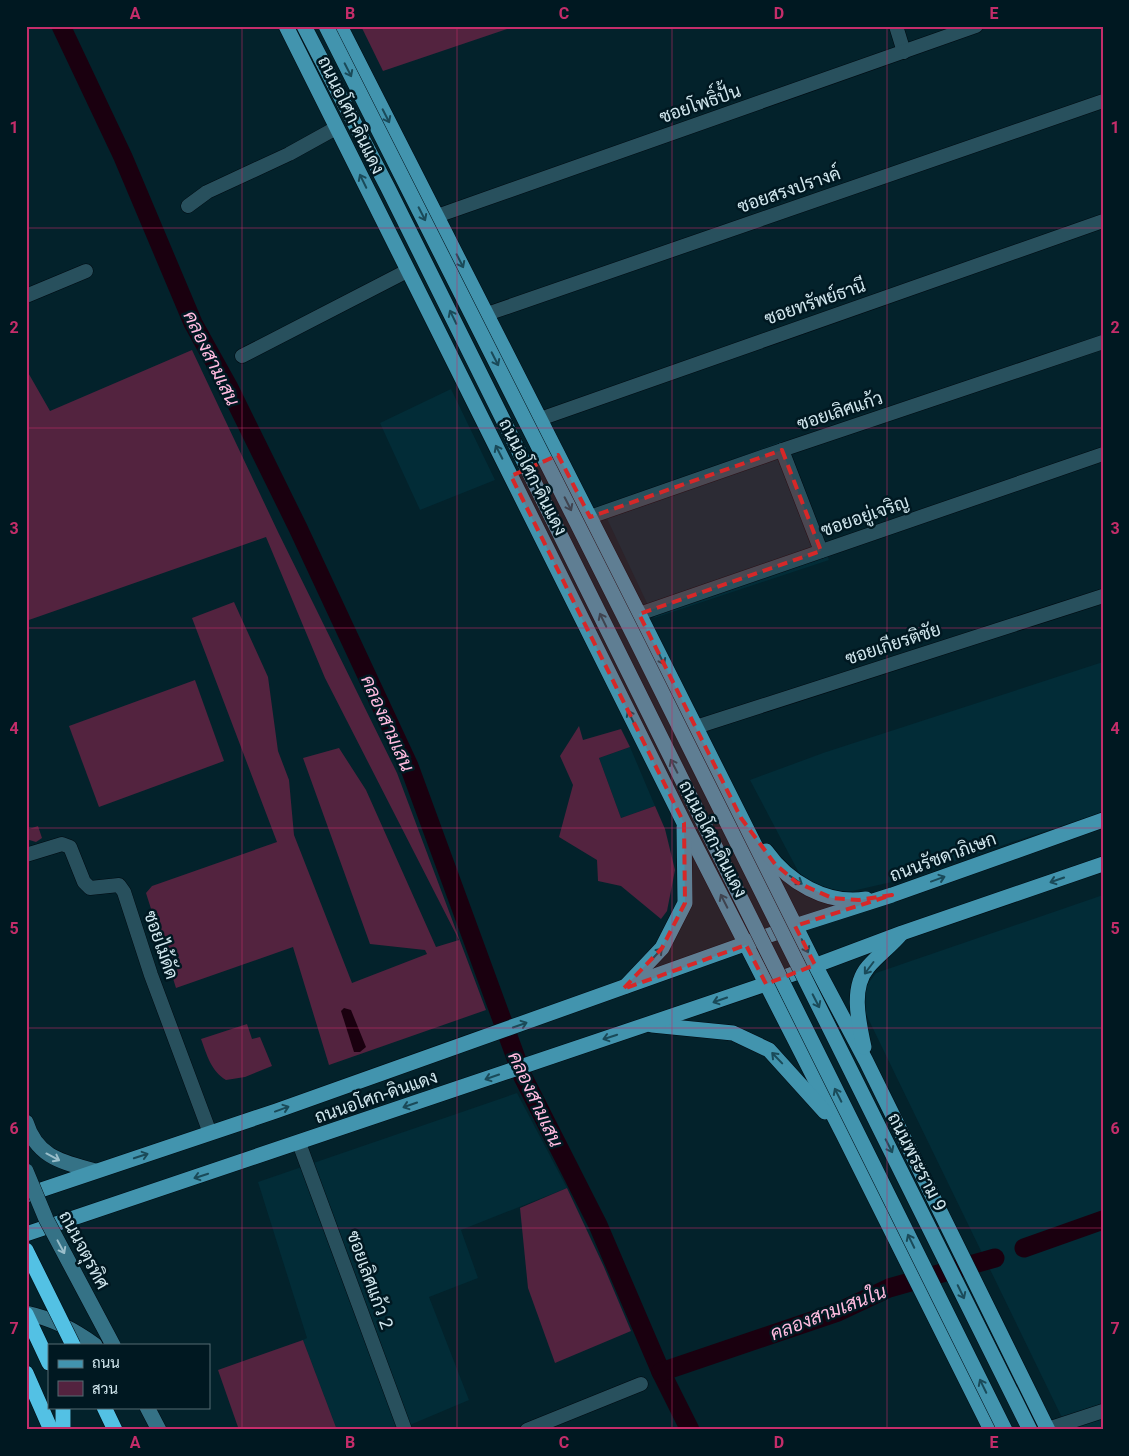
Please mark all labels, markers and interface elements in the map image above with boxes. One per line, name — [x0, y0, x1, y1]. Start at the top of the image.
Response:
text: A — [130, 4, 141, 23]
text: B — [345, 4, 355, 23]
text: C — [559, 4, 569, 23]
text: D — [774, 4, 784, 23]
text: E — [990, 4, 999, 23]
street label: ถนนอโศก-ดินแดง — [314, 52, 391, 177]
one-way arrow — [343, 62, 353, 77]
street label: ซอยโพธิ์ปั้น — [655, 75, 743, 127]
one-way arrow — [381, 109, 391, 124]
text: 1 — [9, 118, 19, 137]
text: 1 — [1110, 118, 1120, 137]
street label: ซอยสรงปรางค์ — [734, 160, 843, 217]
one-way arrow — [358, 174, 368, 189]
one-way arrow — [417, 207, 427, 222]
one-way arrow — [456, 253, 465, 268]
street label: ซอยทรัพย์ธานี — [761, 273, 868, 329]
water label: คลองสามเสน — [179, 307, 245, 410]
one-way arrow — [448, 310, 458, 325]
text: 2 — [9, 318, 19, 337]
text: 2 — [1110, 318, 1120, 337]
one-way arrow — [490, 352, 500, 367]
street label: ซอยเลิศแก้ว — [794, 386, 885, 434]
street label: ถนนอโศก-ดินแดง — [495, 414, 574, 539]
one-way arrow — [494, 444, 504, 459]
street label: ซอยอยู่เจริญ — [818, 490, 913, 543]
one-way arrow — [563, 497, 573, 512]
text: 3 — [9, 519, 19, 538]
text: 3 — [1110, 519, 1120, 538]
one-way arrow — [598, 613, 607, 628]
street label: ซอยเกียรติชัย — [842, 616, 943, 669]
one-way arrow — [656, 650, 666, 665]
water label: คลองสามเสน — [356, 671, 419, 775]
one-way arrow — [626, 709, 636, 724]
text: 4 — [9, 719, 19, 738]
text: 4 — [1110, 719, 1120, 738]
one-way arrow — [669, 759, 678, 774]
street label: ถนนอโศก-ดินแดง — [675, 776, 754, 901]
street label: ถนนรัชดาภิเษก — [887, 828, 999, 885]
one-way arrow — [930, 874, 945, 883]
one-way arrow — [788, 876, 802, 886]
one-way arrow — [1049, 876, 1065, 885]
one-way arrow — [719, 894, 729, 909]
street label: ซอยไม้ดัด — [140, 907, 185, 982]
text: 5 — [9, 919, 19, 938]
text: 5 — [1110, 919, 1120, 938]
one-way arrow — [801, 938, 810, 953]
one-way arrow — [651, 947, 663, 960]
one-way arrow — [864, 961, 874, 975]
one-way arrow — [812, 993, 821, 1008]
one-way arrow — [712, 995, 728, 1005]
one-way arrow — [512, 1020, 527, 1029]
one-way arrow — [603, 1033, 618, 1042]
water label: คลองสามเสน — [503, 1048, 568, 1151]
one-way arrow — [771, 1052, 783, 1064]
street label: ถนนอโศก-ดินแดง — [311, 1064, 440, 1127]
one-way arrow — [485, 1072, 501, 1082]
one-way arrow — [833, 1088, 842, 1103]
one-way arrow — [403, 1101, 418, 1110]
one-way arrow — [274, 1104, 289, 1113]
street label: ถนนพระราม 9 — [884, 1109, 951, 1215]
text: 6 — [9, 1119, 19, 1138]
text: 6 — [1110, 1119, 1120, 1138]
one-way arrow — [884, 1139, 894, 1154]
one-way arrow — [133, 1151, 149, 1160]
one-way arrow — [45, 1152, 60, 1162]
one-way arrow — [194, 1172, 210, 1182]
street label: ถนนจตุรทิศ — [53, 1207, 114, 1293]
street label: ซอยเลิศแก้ว 2 — [343, 1227, 399, 1332]
one-way arrow — [906, 1233, 916, 1248]
one-way arrow — [57, 1239, 66, 1254]
water label: คลองสามเสนใน — [766, 1279, 890, 1345]
one-way arrow — [957, 1284, 967, 1299]
text: 7 — [9, 1319, 19, 1338]
text: 7 — [1110, 1319, 1120, 1338]
legend — [48, 1344, 210, 1408]
text: ถนน — [92, 1354, 120, 1372]
one-way arrow — [978, 1379, 987, 1394]
text: สวน — [92, 1380, 118, 1398]
text: A — [130, 1433, 141, 1452]
text: B — [345, 1433, 355, 1452]
text: C — [559, 1433, 569, 1452]
text: D — [774, 1433, 784, 1452]
text: E — [990, 1433, 999, 1452]

